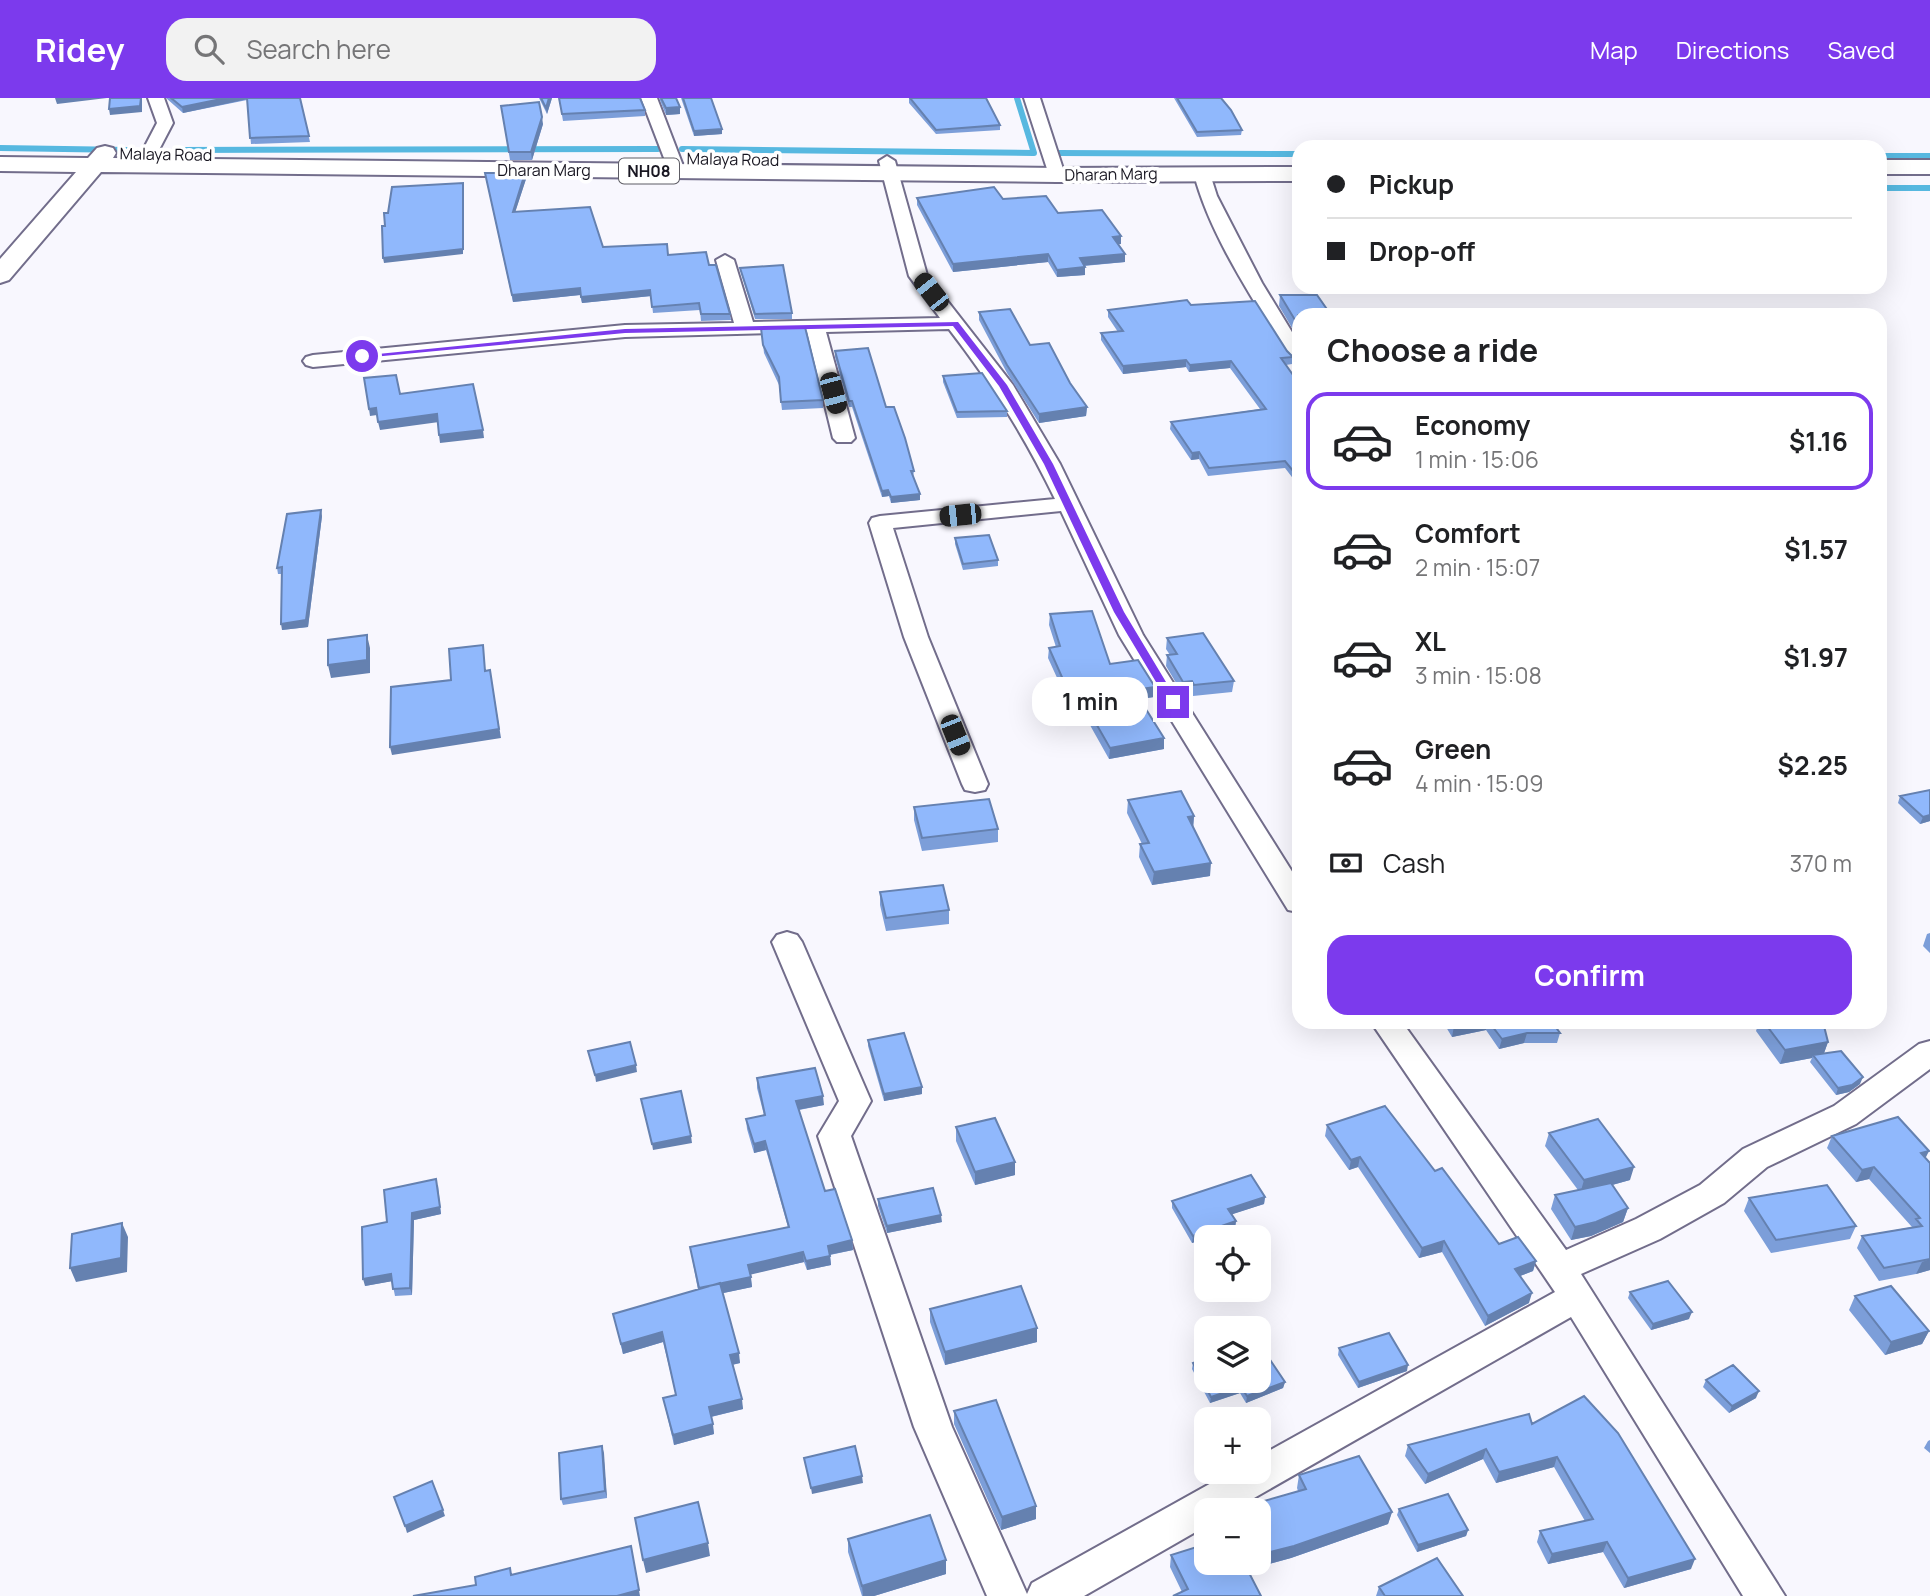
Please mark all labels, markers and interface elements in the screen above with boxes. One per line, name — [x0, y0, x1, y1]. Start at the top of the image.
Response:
search box — [166, 18, 656, 81]
text: Ridey — [35, 27, 124, 72]
icon: search — [190, 30, 228, 68]
text: Search here — [246, 31, 391, 67]
text: Map — [1590, 33, 1638, 66]
text: Directions — [1676, 33, 1789, 66]
text: Saved — [1827, 33, 1895, 66]
street label: Malaya Road — [120, 142, 212, 166]
street label: Malaya Road — [687, 147, 779, 171]
road number: NH08 — [619, 158, 679, 184]
street label: Dharan Marg — [497, 159, 591, 181]
street label: Dharan Marg — [1064, 162, 1158, 186]
text: Pickup — [1369, 166, 1454, 202]
text: Drop-off — [1369, 233, 1475, 269]
car — [910, 269, 953, 315]
text: Choose a ride — [1327, 328, 1538, 372]
route start — [346, 340, 378, 372]
car — [818, 370, 849, 416]
text: Economy — [1415, 407, 1530, 443]
icon: car — [1331, 410, 1394, 473]
text: $1.16 — [1789, 423, 1848, 459]
text: 1 min · 15:06 — [1415, 443, 1539, 475]
car — [939, 502, 982, 528]
text: Comfort — [1415, 515, 1521, 551]
icon: car — [1331, 518, 1394, 581]
text: $1.57 — [1784, 531, 1848, 567]
text: 2 min · 15:07 — [1415, 551, 1540, 583]
text: XL — [1415, 623, 1446, 659]
icon: car — [1331, 626, 1394, 689]
text: $1.97 — [1783, 639, 1848, 675]
text: 3 min · 15:08 — [1415, 659, 1542, 691]
callout: 1 min — [1033, 678, 1148, 726]
text: 1 min — [1062, 685, 1118, 717]
route end — [1157, 686, 1189, 718]
car — [938, 712, 973, 758]
text: Green — [1415, 731, 1491, 767]
icon: car — [1331, 734, 1394, 797]
text: $2.25 — [1778, 747, 1848, 783]
text: 4 min · 15:09 — [1415, 767, 1544, 799]
icon: cash — [1327, 844, 1365, 882]
text: Cash — [1383, 845, 1445, 881]
text: 370 m — [1790, 847, 1852, 879]
button: Confirm — [1327, 935, 1852, 1015]
map controls — [1194, 1225, 1271, 1575]
button: locate — [1194, 1225, 1271, 1302]
button: layers — [1194, 1316, 1271, 1393]
button: + — [1194, 1407, 1271, 1484]
button: − — [1194, 1498, 1271, 1575]

